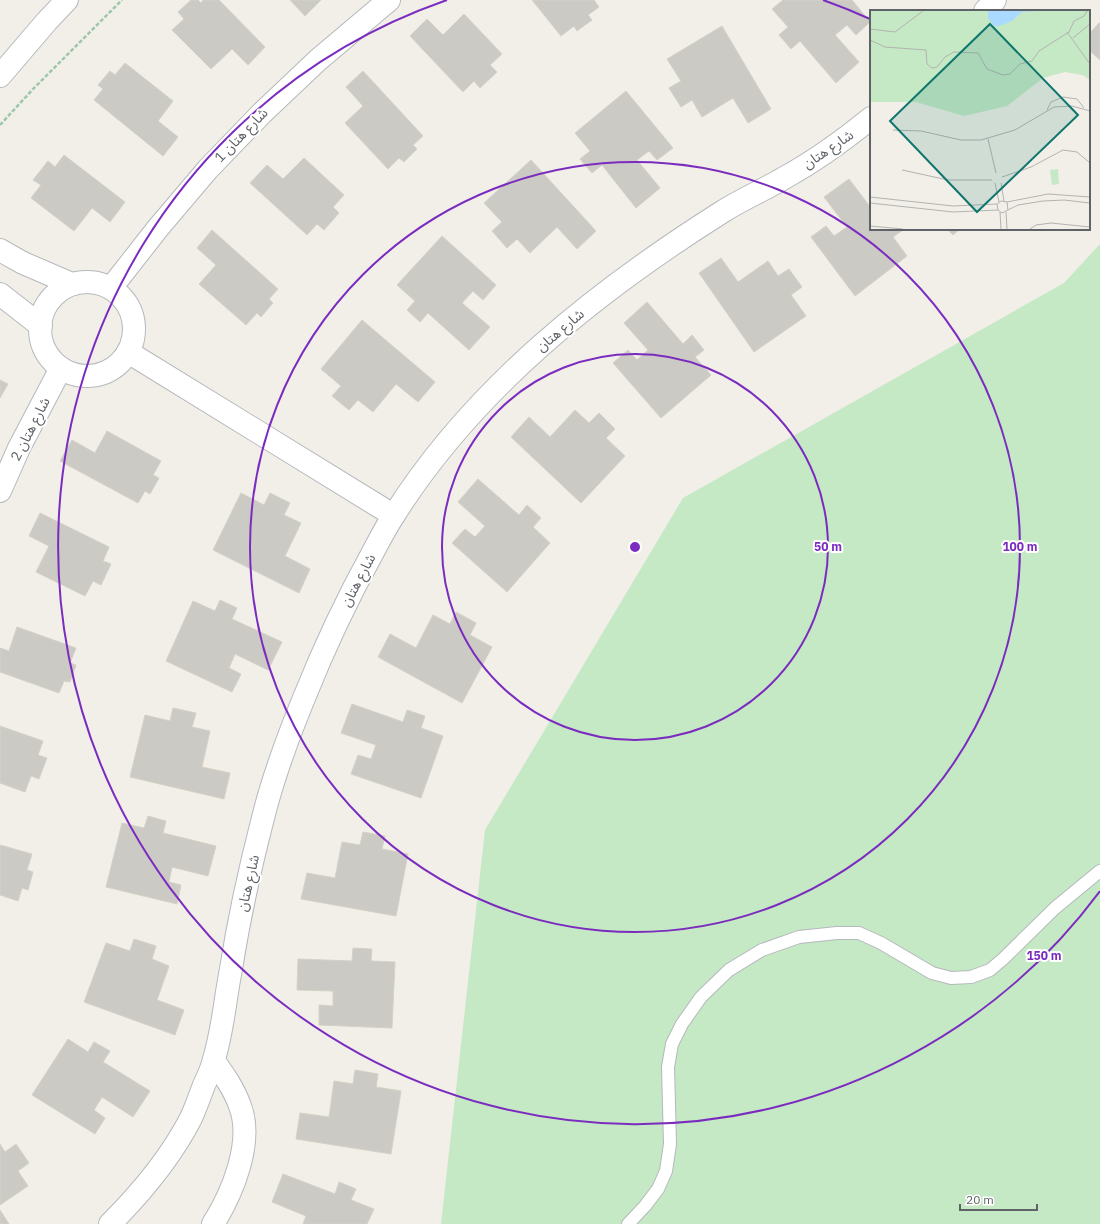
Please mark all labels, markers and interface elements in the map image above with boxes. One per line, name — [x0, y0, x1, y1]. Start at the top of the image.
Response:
inset map — [870, 10, 1090, 230]
street label: شارع هتان 1 — [210, 104, 273, 168]
street label: شارع هتان — [799, 125, 858, 174]
street label: شارع هتان — [532, 305, 589, 357]
street label: شارع هتان 2 — [6, 394, 56, 465]
text: 50 m — [814, 539, 842, 554]
text: 100 m — [1002, 539, 1038, 554]
centre of rings — [628, 540, 642, 554]
street label: شارع هتان — [337, 550, 381, 611]
street label: شارع هتان — [233, 853, 265, 913]
text: 150 m — [1026, 948, 1062, 963]
scale bar — [960, 1186, 1037, 1212]
text: 20 m — [966, 1192, 994, 1207]

